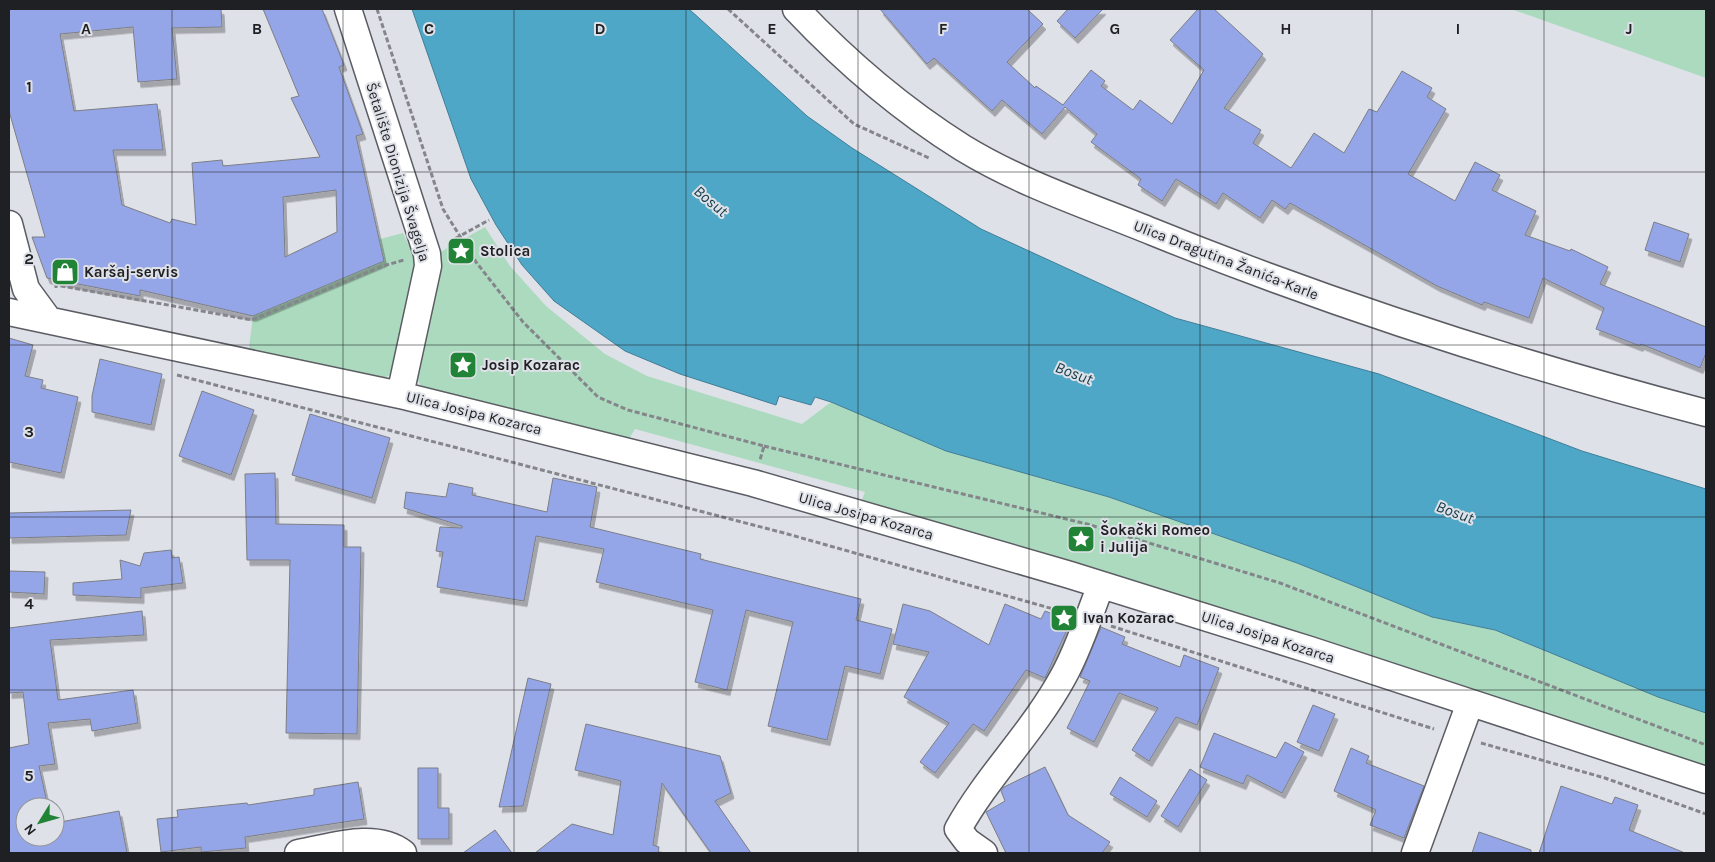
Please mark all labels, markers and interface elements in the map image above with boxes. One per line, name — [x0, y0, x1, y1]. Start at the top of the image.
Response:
text: A — [81, 19, 91, 38]
text: B — [252, 19, 262, 38]
text: C — [424, 19, 434, 38]
text: D — [595, 19, 606, 38]
text: E — [767, 19, 777, 38]
text: F — [939, 19, 948, 38]
text: G — [1110, 19, 1120, 38]
text: H — [1280, 19, 1292, 38]
text: I — [1456, 19, 1460, 38]
text: J — [1625, 19, 1633, 38]
text: 1 — [26, 77, 32, 96]
street label: Šetalište Dionizija Švagelja — [362, 80, 434, 264]
water label: Bosut — [690, 181, 732, 221]
street label: Ulica Dragutina Žanića-Karle — [1131, 216, 1321, 304]
place icon: Stolica — [446, 236, 476, 266]
place label: Stolica — [480, 242, 530, 260]
text: 2 — [24, 249, 34, 268]
shop icon: Karšaj-servis — [50, 257, 80, 287]
place label: Karšaj-servis — [84, 263, 178, 281]
place icon: Josip Kozarac — [448, 350, 478, 380]
place label: Josip Kozarac — [482, 356, 580, 374]
water label: Bosut — [1053, 357, 1096, 389]
street label: Ulica Josipa Kozarca — [404, 387, 544, 439]
text: 3 — [24, 422, 34, 441]
street label: Ulica Josipa Kozarca — [797, 488, 935, 544]
water label: Bosut — [1434, 496, 1477, 528]
place label: Šokački Romeo i Julija — [1100, 519, 1210, 556]
place icon: Šokački Romeo i Julija — [1066, 524, 1096, 554]
text: 4 — [24, 594, 34, 613]
place icon: Ivan Kozarac — [1049, 603, 1079, 633]
street label: Ulica Josipa Kozarca — [1199, 607, 1337, 667]
place label: Ivan Kozarac — [1083, 609, 1174, 627]
text: 5 — [24, 766, 34, 785]
north arrow — [15, 797, 65, 847]
text: N — [20, 820, 40, 839]

